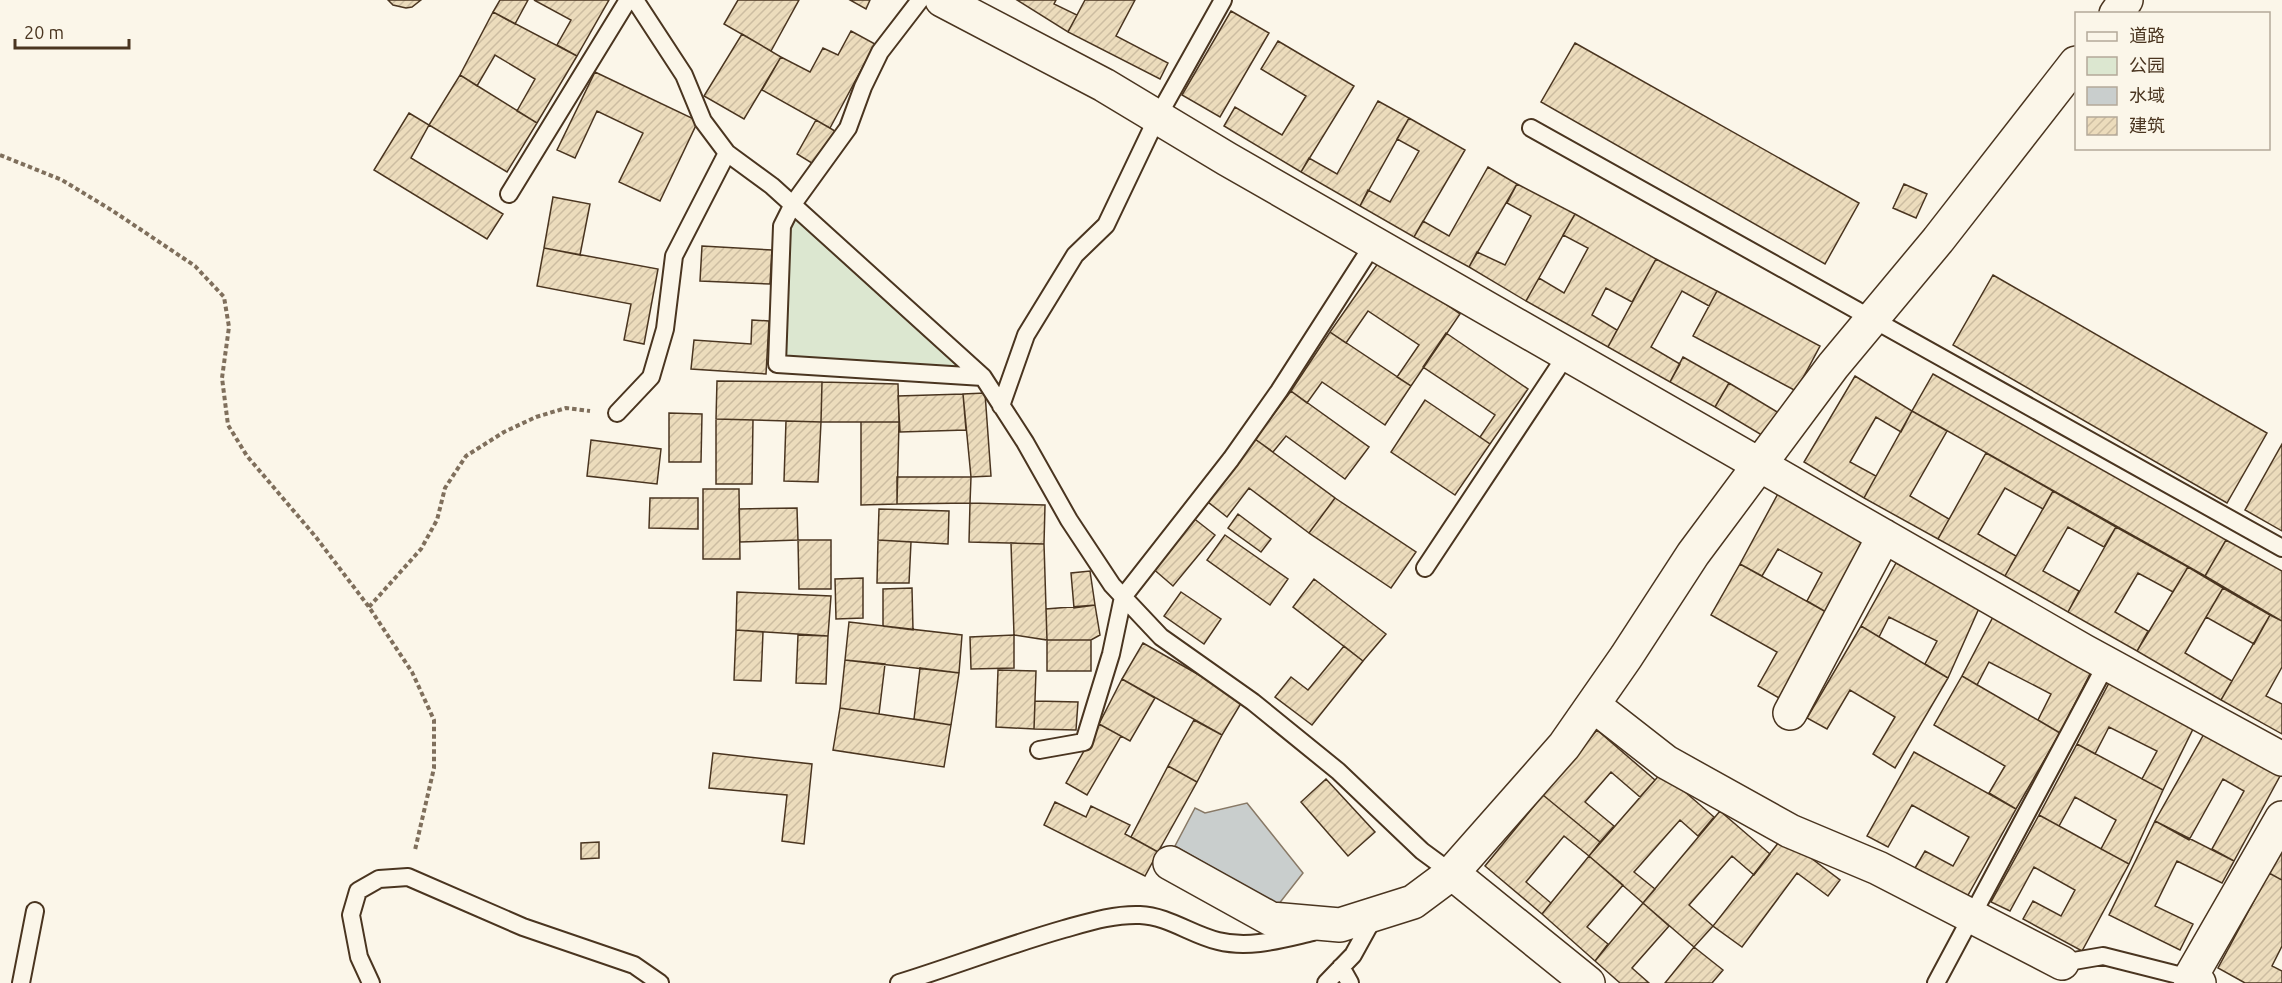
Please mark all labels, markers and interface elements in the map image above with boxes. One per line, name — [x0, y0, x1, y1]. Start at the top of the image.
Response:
scale bar — [15, 12, 129, 50]
legend — [2075, 12, 2270, 150]
text: 20 m — [24, 22, 64, 42]
text: 道路 — [2129, 25, 2165, 45]
text: 公园 — [2129, 55, 2165, 75]
text: 水域 — [2129, 85, 2165, 105]
text: 建筑 — [2129, 115, 2165, 135]

